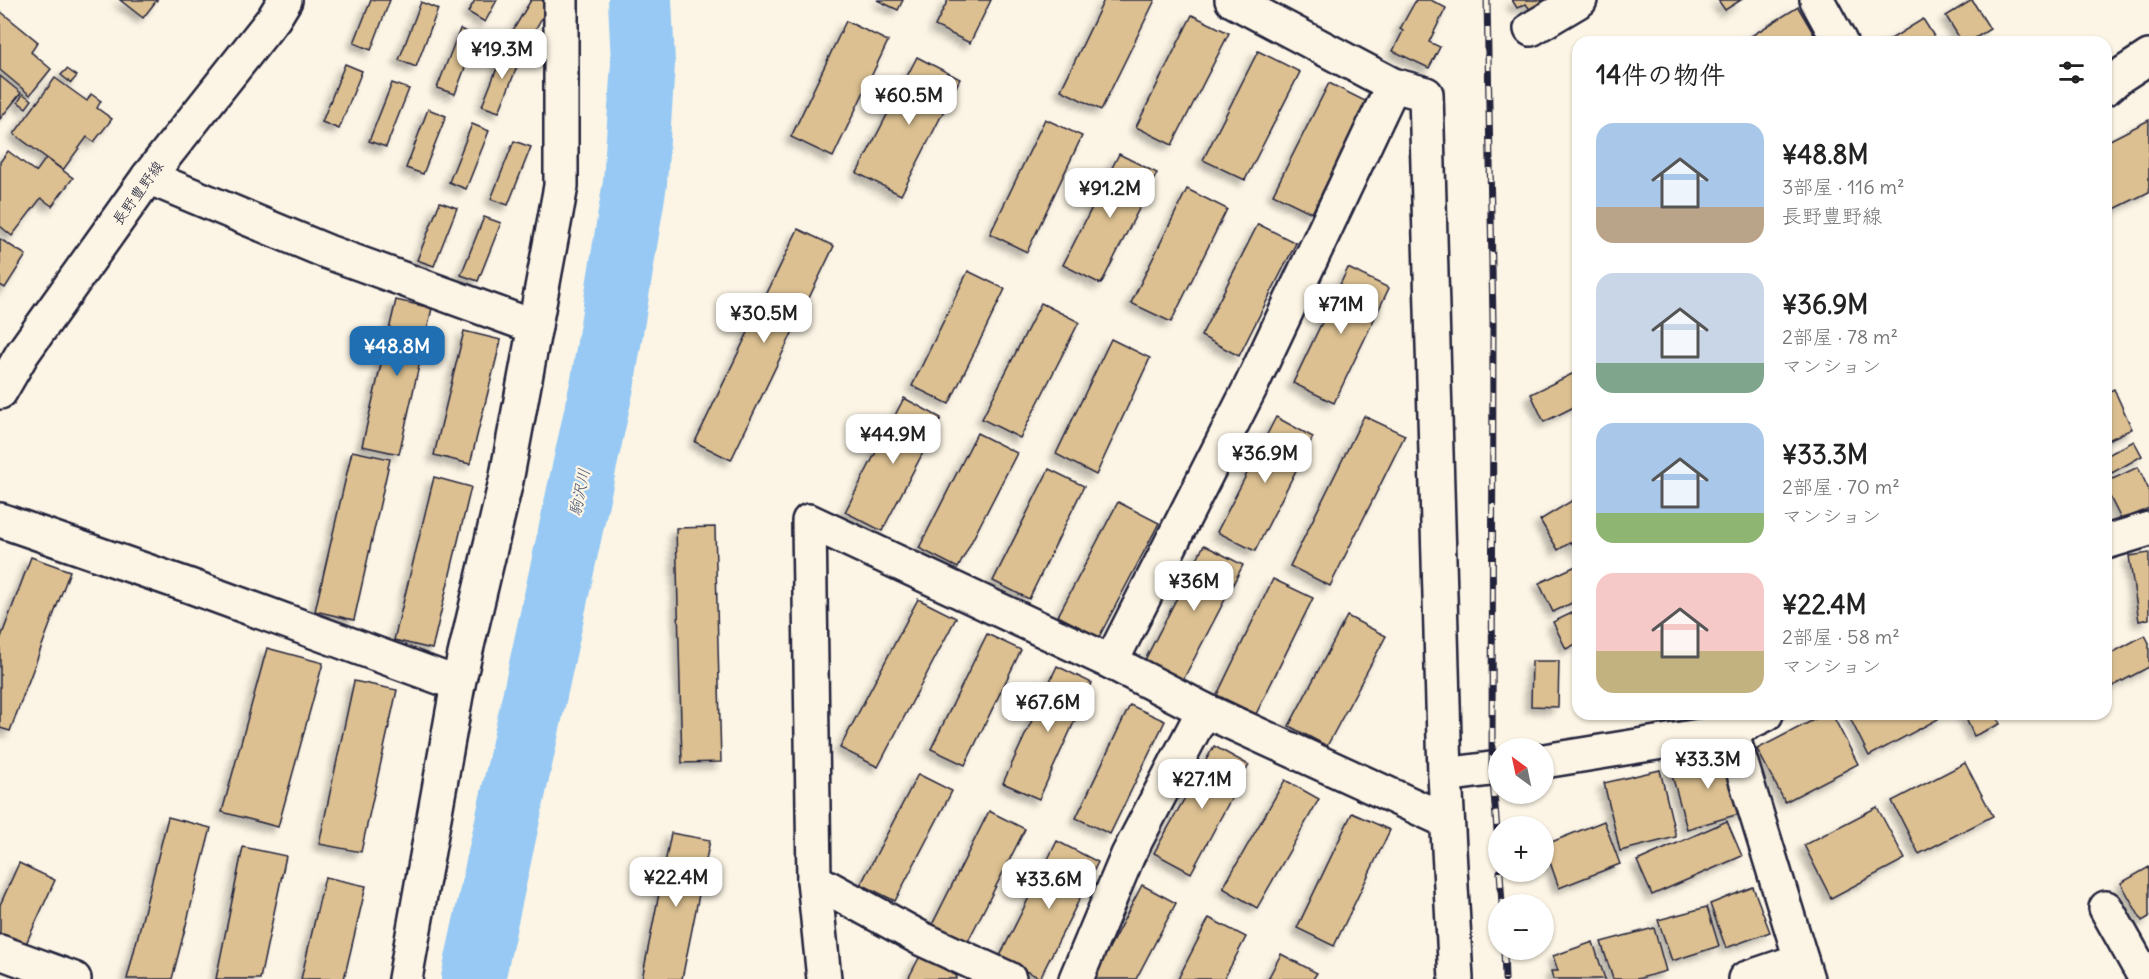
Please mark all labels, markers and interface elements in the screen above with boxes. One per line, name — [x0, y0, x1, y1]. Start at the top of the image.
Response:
pin: ¥19.3M — [453, 29, 551, 80]
text: ¥19.3M — [471, 36, 533, 61]
icon: filters — [2055, 56, 2088, 89]
text: 14件の物件 — [1596, 58, 1725, 91]
pin: ¥60.5M — [860, 75, 958, 126]
text: ¥60.5M — [875, 82, 943, 107]
text: ¥48.8M — [1782, 138, 1869, 171]
icon: home — [1644, 147, 1716, 219]
street label: 長野豊野線 — [108, 157, 167, 229]
pin: ¥91.2M — [1061, 168, 1159, 219]
text: 3部屋 · 116 m² — [1782, 174, 1905, 199]
text: ¥91.2M — [1079, 175, 1141, 200]
text: 長野豊野線 — [1782, 203, 1882, 228]
pin: ¥71M — [1305, 284, 1377, 335]
text: ¥36.9M — [1782, 288, 1868, 321]
text: ¥71M — [1318, 291, 1364, 316]
pin: ¥30.5M — [715, 293, 813, 344]
icon: home — [1644, 297, 1716, 369]
text: ¥30.5M — [730, 300, 798, 325]
text: 2部屋 · 78 m² — [1782, 324, 1898, 349]
pin: ¥48.8M — [348, 326, 446, 377]
text: ¥48.8M — [364, 333, 430, 358]
text: マンション — [1782, 353, 1881, 378]
pin: ¥44.9M — [844, 414, 942, 465]
text: ¥44.9M — [860, 421, 926, 446]
pin: ¥36.9M — [1216, 433, 1314, 484]
text: ¥33.3M — [1782, 438, 1868, 471]
text: ¥36.9M — [1232, 440, 1298, 465]
icon: home — [1644, 447, 1716, 519]
water label: 駒沢川 — [564, 466, 594, 518]
text: 2部屋 · 70 m² — [1782, 474, 1900, 499]
text: マンション — [1782, 503, 1881, 528]
pin: ¥36M — [1158, 561, 1230, 612]
text: ¥36M — [1169, 568, 1219, 593]
text: ¥22.4M — [1782, 588, 1867, 621]
icon: home — [1644, 597, 1716, 669]
text: 2部屋 · 58 m² — [1782, 624, 1900, 649]
text: マンション — [1782, 653, 1881, 678]
pin: ¥67.6M — [999, 682, 1097, 733]
text: ¥67.6M — [1016, 689, 1080, 714]
north arrow — [1488, 738, 1554, 804]
map controls — [1488, 738, 1554, 960]
pin: ¥33.3M — [1659, 739, 1757, 790]
text: ¥33.3M — [1675, 746, 1741, 771]
pin: ¥27.1M — [1153, 759, 1251, 810]
text: ¥27.1M — [1172, 766, 1232, 791]
button: + — [1488, 816, 1554, 882]
pin: ¥22.4M — [627, 857, 725, 908]
pin: ¥33.6M — [1000, 859, 1098, 910]
text: ¥22.4M — [643, 864, 709, 889]
text: ¥33.6M — [1016, 866, 1082, 891]
button: − — [1488, 894, 1554, 960]

